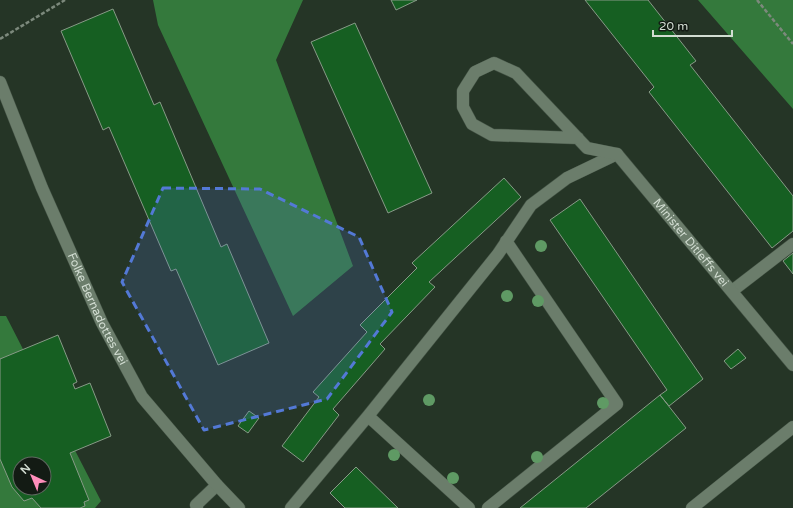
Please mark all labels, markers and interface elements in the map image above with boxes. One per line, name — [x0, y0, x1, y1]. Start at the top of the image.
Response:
scale bar — [653, 12, 732, 38]
text: 20 m — [659, 19, 688, 33]
street label: Minister Ditleffs vei — [650, 196, 732, 289]
street label: Folke Bernadottes vei — [65, 251, 130, 367]
north arrow — [12, 456, 52, 496]
text: N — [18, 461, 33, 477]

